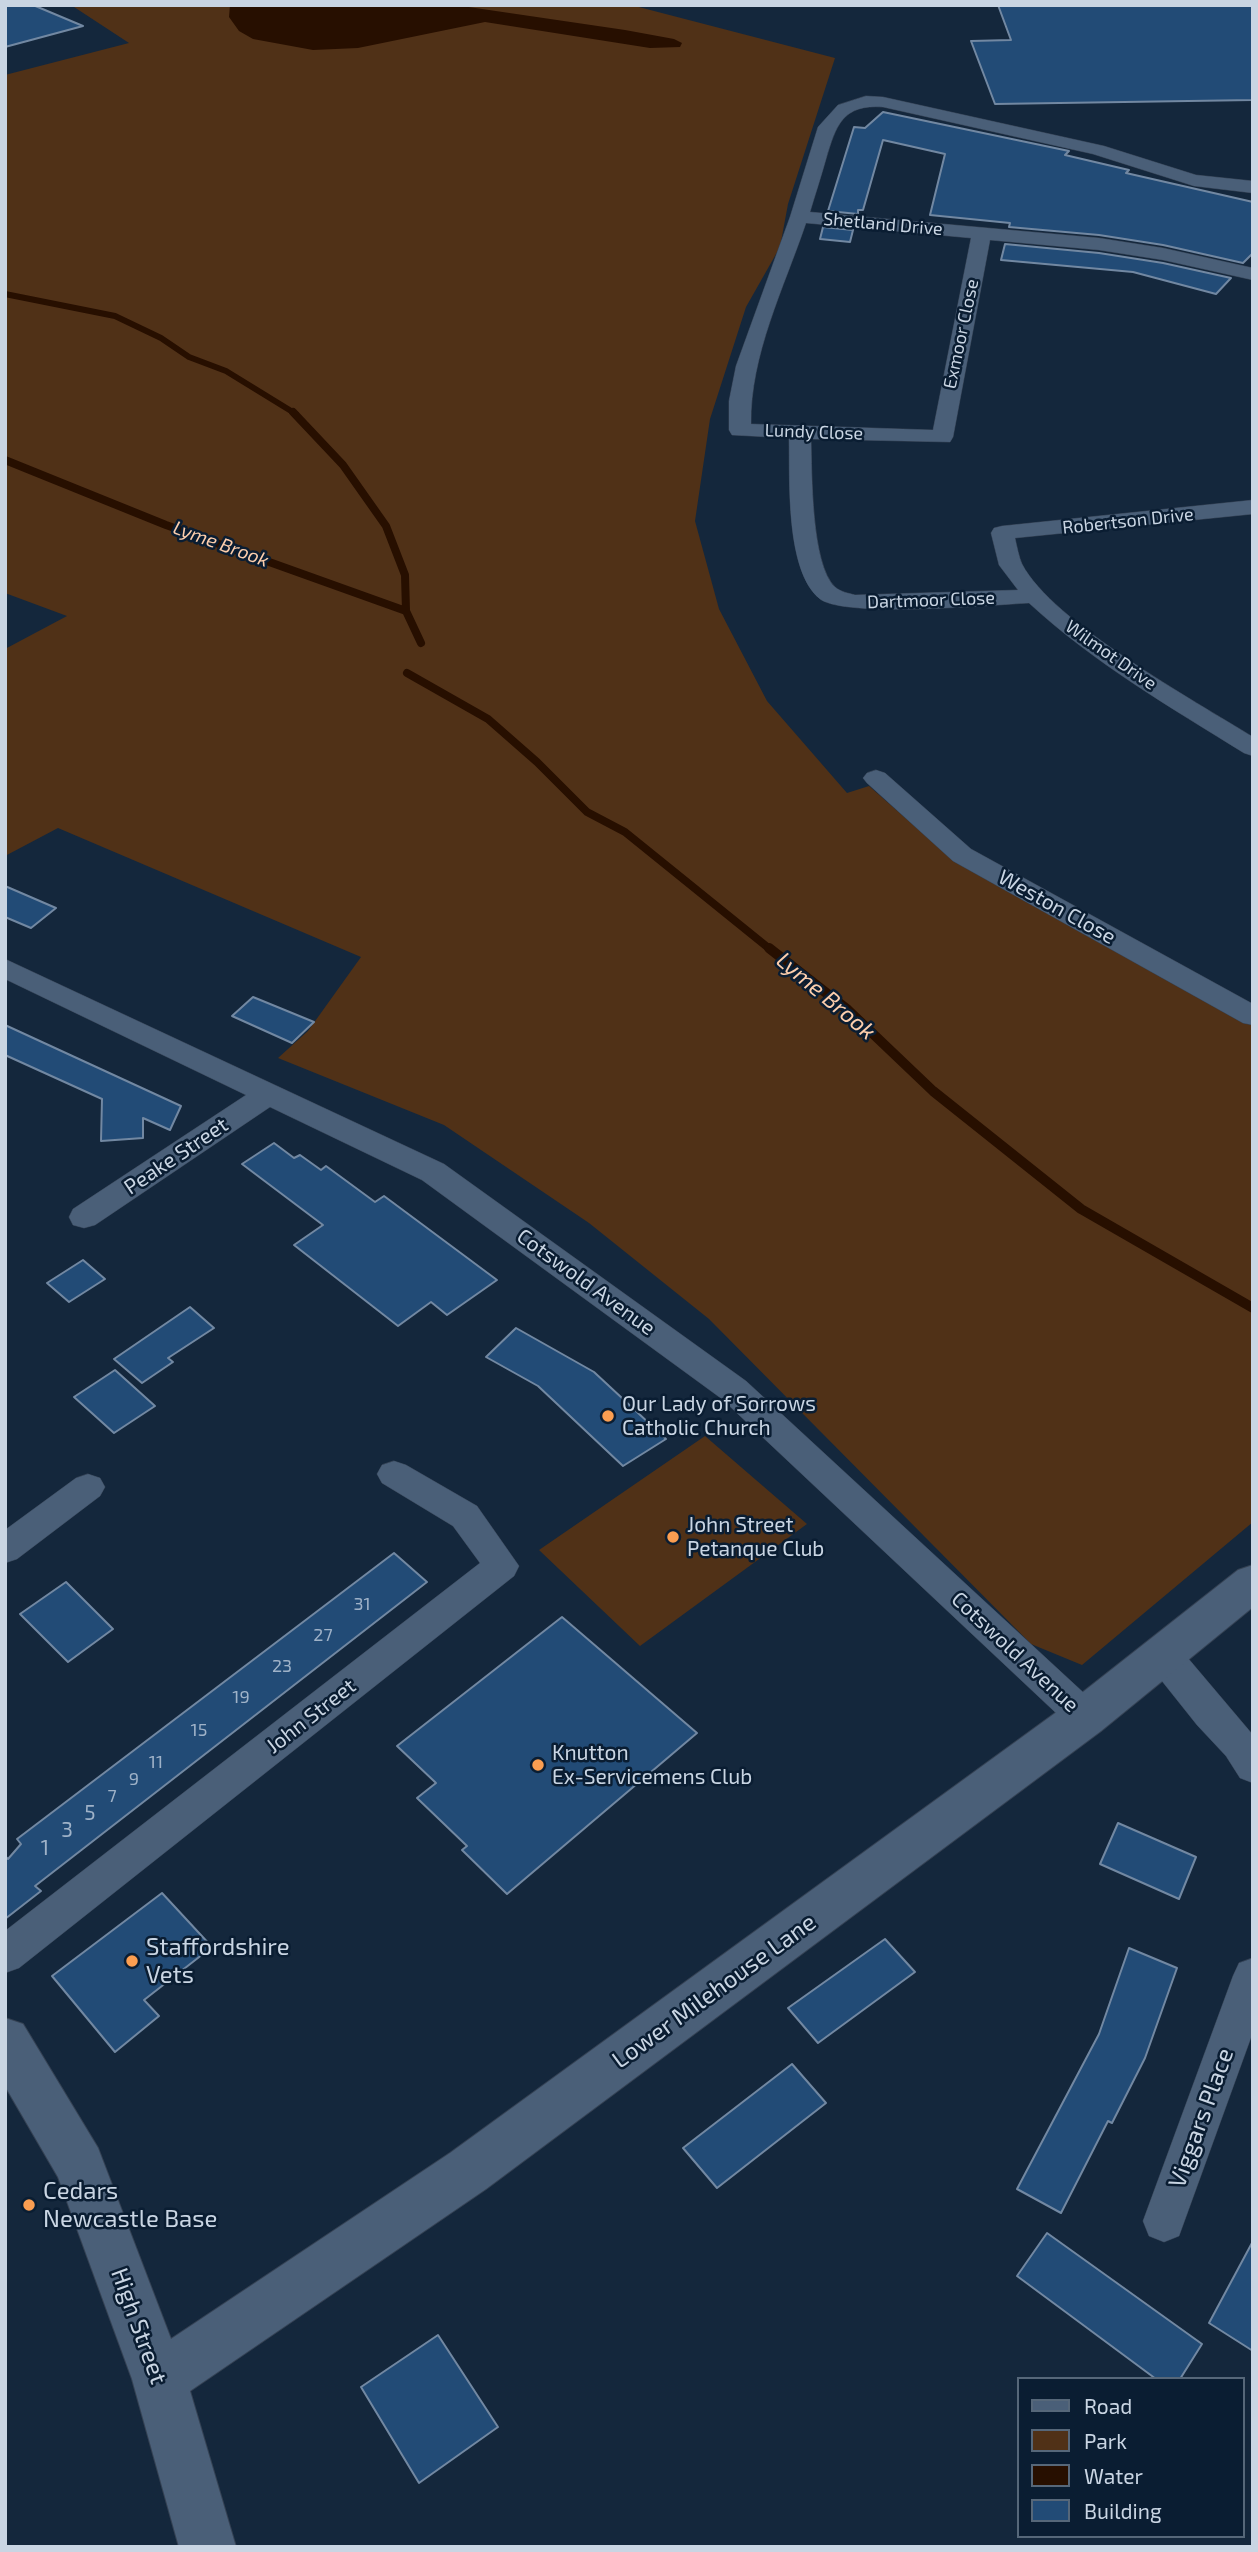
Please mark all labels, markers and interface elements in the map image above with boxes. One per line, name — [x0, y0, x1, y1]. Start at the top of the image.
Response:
street label: Shetland Drive — [822, 208, 944, 240]
street label: Exmoor Close — [939, 277, 983, 391]
street label: Lundy Close — [764, 419, 864, 445]
street label: Robertson Drive — [1061, 503, 1195, 539]
water label: Lyme Brook — [170, 516, 272, 572]
street label: Dartmoor Close — [867, 587, 995, 613]
street label: Wilmot Drive — [1061, 616, 1161, 694]
street label: Weston Close — [994, 864, 1120, 950]
water label: Lyme Brook — [771, 946, 881, 1046]
street label: Peake Street — [119, 1112, 233, 1200]
street label: Cotswold Avenue — [512, 1223, 660, 1341]
place label: Our Lady of Sorrows Catholic Church — [622, 1391, 816, 1441]
marker: Our Lady of Sorrows Catholic Church — [600, 1408, 616, 1424]
place label: John Street Petanque Club — [687, 1512, 824, 1562]
marker: John Street Petanque Club — [665, 1529, 681, 1545]
street label: Cotswold Avenue — [946, 1587, 1084, 1717]
house number: 31 — [353, 1593, 371, 1615]
house number: 27 — [313, 1624, 333, 1646]
house number: 23 — [272, 1655, 292, 1677]
street label: John Street — [261, 1673, 361, 1759]
house number: 19 — [232, 1686, 250, 1708]
house number: 15 — [191, 1719, 207, 1741]
place label: Knutton Ex-Servicemens Club — [552, 1740, 752, 1790]
house number: 11 — [149, 1751, 163, 1773]
marker: Knutton Ex-Servicemens Club — [530, 1757, 546, 1773]
house number: 9 — [129, 1768, 139, 1790]
house number: 7 — [107, 1785, 117, 1807]
house number: 5 — [84, 1800, 96, 1826]
house number: 3 — [61, 1817, 73, 1843]
house number: 1 — [41, 1835, 49, 1861]
street label: Lower Milehouse Lane — [607, 1908, 821, 2074]
place label: Staffordshire Vets — [146, 1933, 290, 1989]
marker: Staffordshire Vets — [124, 1953, 140, 1969]
street label: Viggars Place — [1162, 2044, 1240, 2192]
place label: Cedars Newcastle Base — [43, 2177, 217, 2233]
marker: Cedars Newcastle Base — [21, 2197, 37, 2213]
street label: High Street — [105, 2264, 173, 2388]
legend — [1016, 2377, 1244, 2538]
text: Road — [1084, 2393, 1132, 2418]
text: Park — [1084, 2428, 1127, 2453]
text: Water — [1084, 2463, 1143, 2488]
text: Building — [1084, 2498, 1162, 2523]

